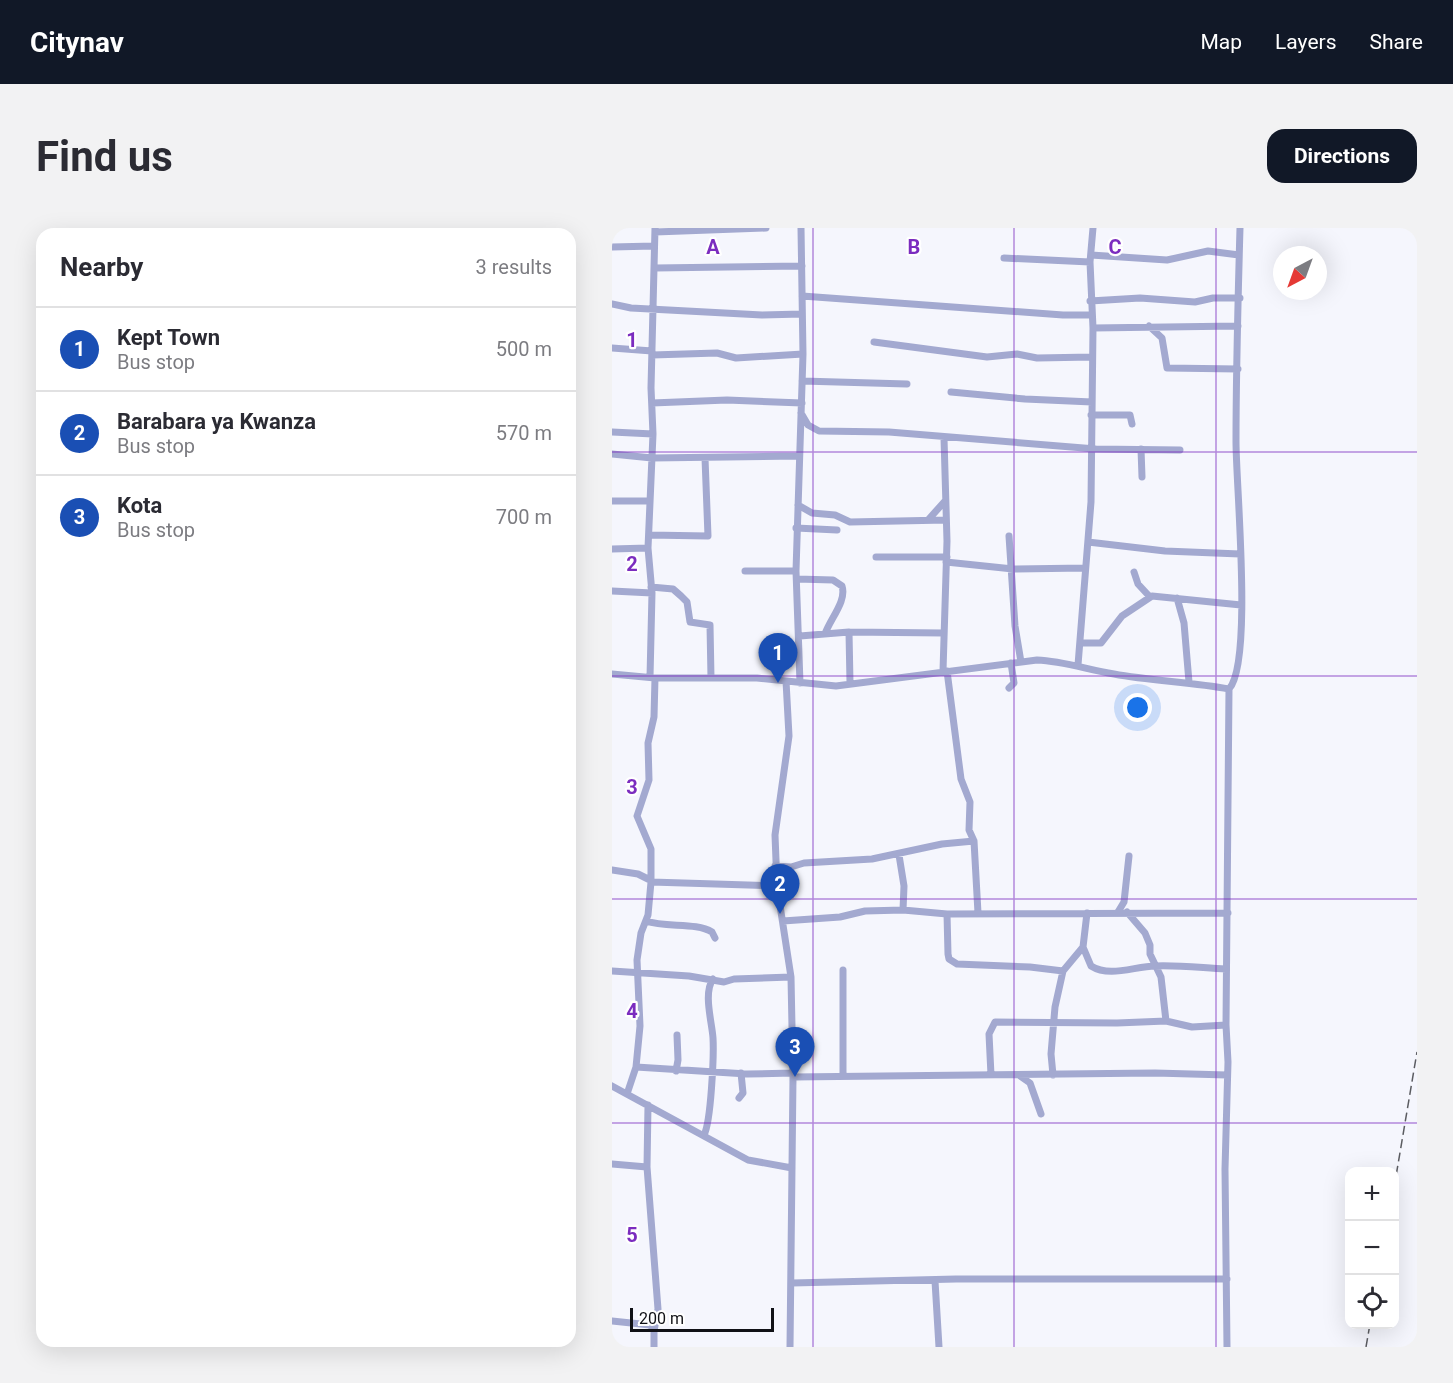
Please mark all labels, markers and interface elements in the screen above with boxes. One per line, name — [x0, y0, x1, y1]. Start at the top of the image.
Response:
text: Citynav — [30, 26, 124, 59]
text: Map — [1200, 30, 1242, 54]
text: Layers — [1275, 30, 1336, 54]
text: Share — [1369, 30, 1423, 54]
button: Directions — [1267, 129, 1417, 183]
text: Find us — [36, 132, 173, 181]
text: A — [706, 235, 720, 259]
text: B — [908, 235, 920, 259]
text: C — [1108, 235, 1122, 259]
north arrow — [1273, 246, 1327, 300]
text: Nearby — [60, 252, 143, 282]
text: 3 results — [476, 255, 552, 279]
text: Kept Town — [117, 325, 220, 350]
text: 1 — [626, 328, 638, 352]
text: 1 — [74, 337, 85, 361]
text: 500 m — [496, 337, 552, 361]
text: Bus stop — [117, 350, 195, 374]
text: Barabara ya Kwanza — [117, 409, 316, 434]
text: 2 — [74, 421, 85, 445]
text: 570 m — [496, 421, 552, 445]
text: Bus stop — [117, 434, 195, 458]
text: Kota — [117, 493, 162, 518]
text: 3 — [74, 505, 85, 529]
text: 700 m — [496, 505, 552, 529]
text: Bus stop — [117, 518, 195, 542]
text: 2 — [626, 552, 638, 576]
pin: 1 — [758, 634, 798, 683]
your location — [1123, 693, 1152, 722]
text: 3 — [626, 775, 638, 799]
pin: 2 — [760, 864, 800, 914]
text: 4 — [626, 999, 638, 1023]
pin: 3 — [776, 1028, 814, 1077]
map controls — [1345, 1167, 1399, 1329]
button: + — [1345, 1167, 1399, 1221]
button: − — [1345, 1221, 1399, 1275]
text: 5 — [626, 1223, 638, 1247]
button: locate — [1345, 1275, 1399, 1329]
scale bar — [630, 1305, 774, 1332]
text: 200 m — [639, 1309, 684, 1328]

